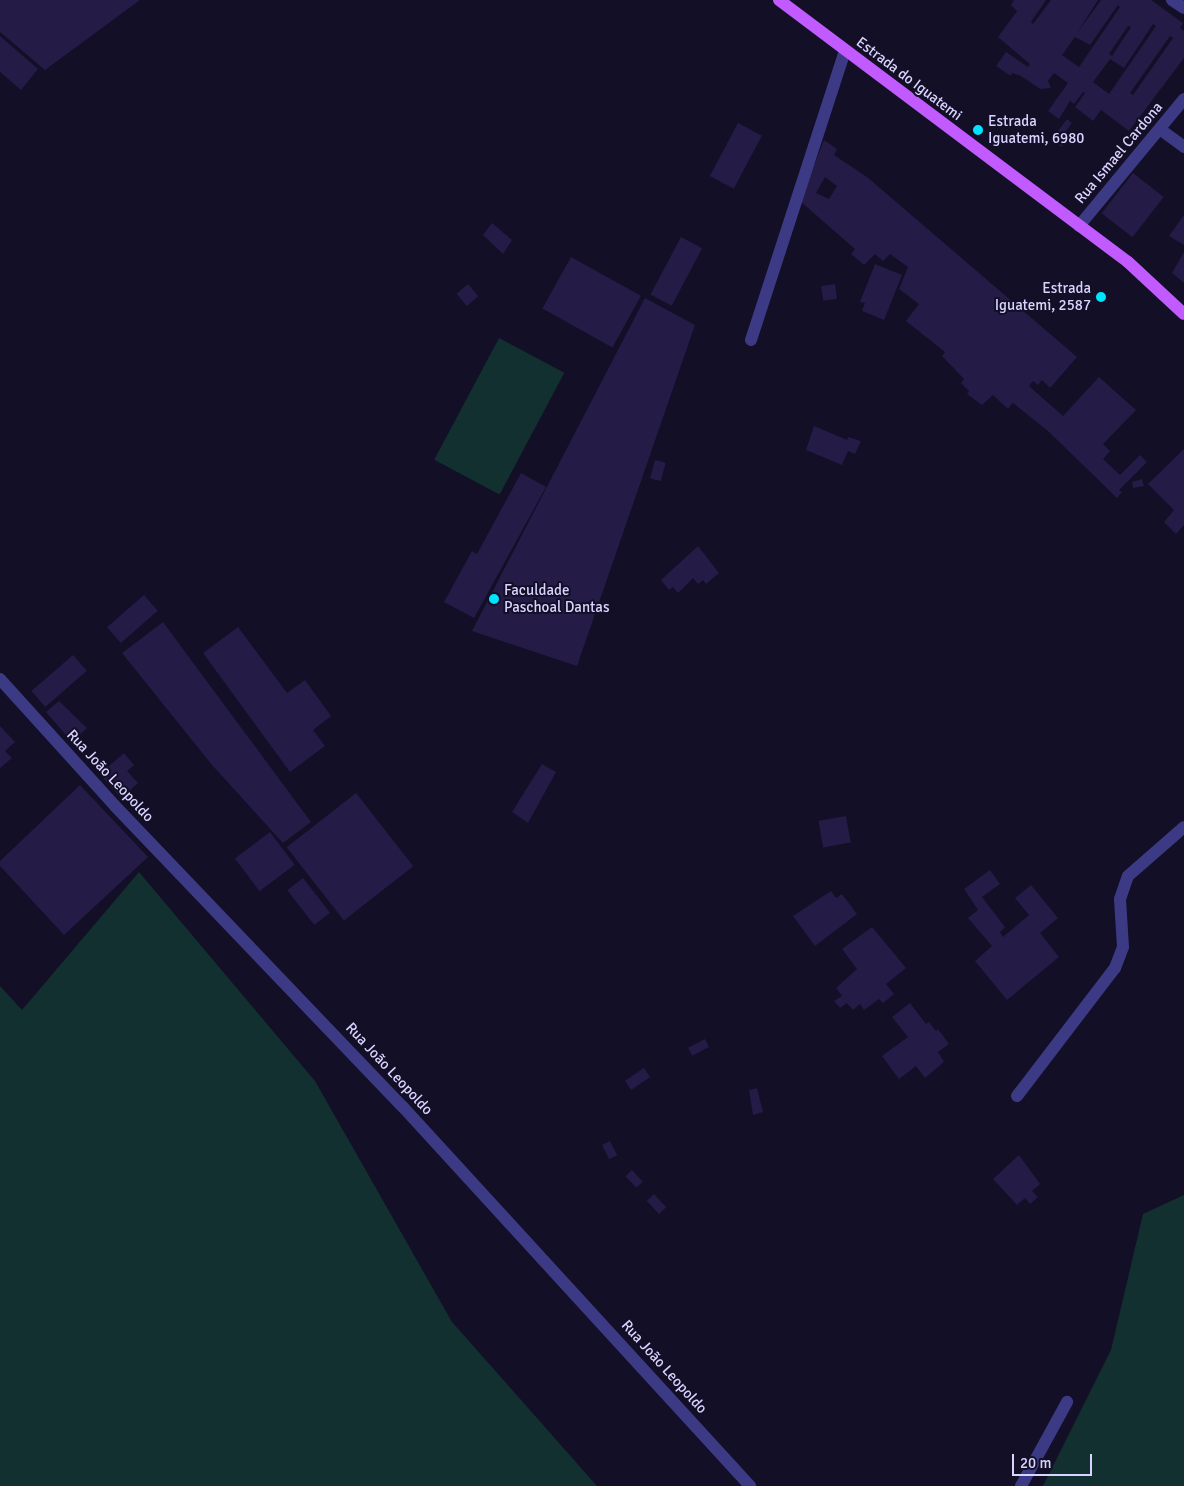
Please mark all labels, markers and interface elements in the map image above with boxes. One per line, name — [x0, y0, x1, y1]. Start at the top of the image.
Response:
street label: Estrada do Iguatemi — [853, 33, 965, 125]
street label: Rua Ismael Cardona — [1071, 99, 1167, 207]
place label: Estrada Iguatemi, 6980 — [988, 112, 1084, 147]
marker: Estrada Iguatemi, 6980 — [972, 124, 984, 136]
place label: Estrada Iguatemi, 2587 — [995, 279, 1091, 314]
marker: Estrada Iguatemi, 2587 — [1095, 291, 1107, 303]
place label: Faculdade Paschoal Dantas — [504, 581, 609, 616]
marker: Faculdade Paschoal Dantas — [488, 593, 500, 605]
street label: Rua João Leopoldo — [63, 726, 157, 826]
street label: Rua João Leopoldo — [342, 1019, 436, 1119]
street label: Rua João Leopoldo — [617, 1317, 711, 1417]
scale bar — [1014, 1444, 1094, 1476]
text: 20 m — [1020, 1454, 1051, 1472]

